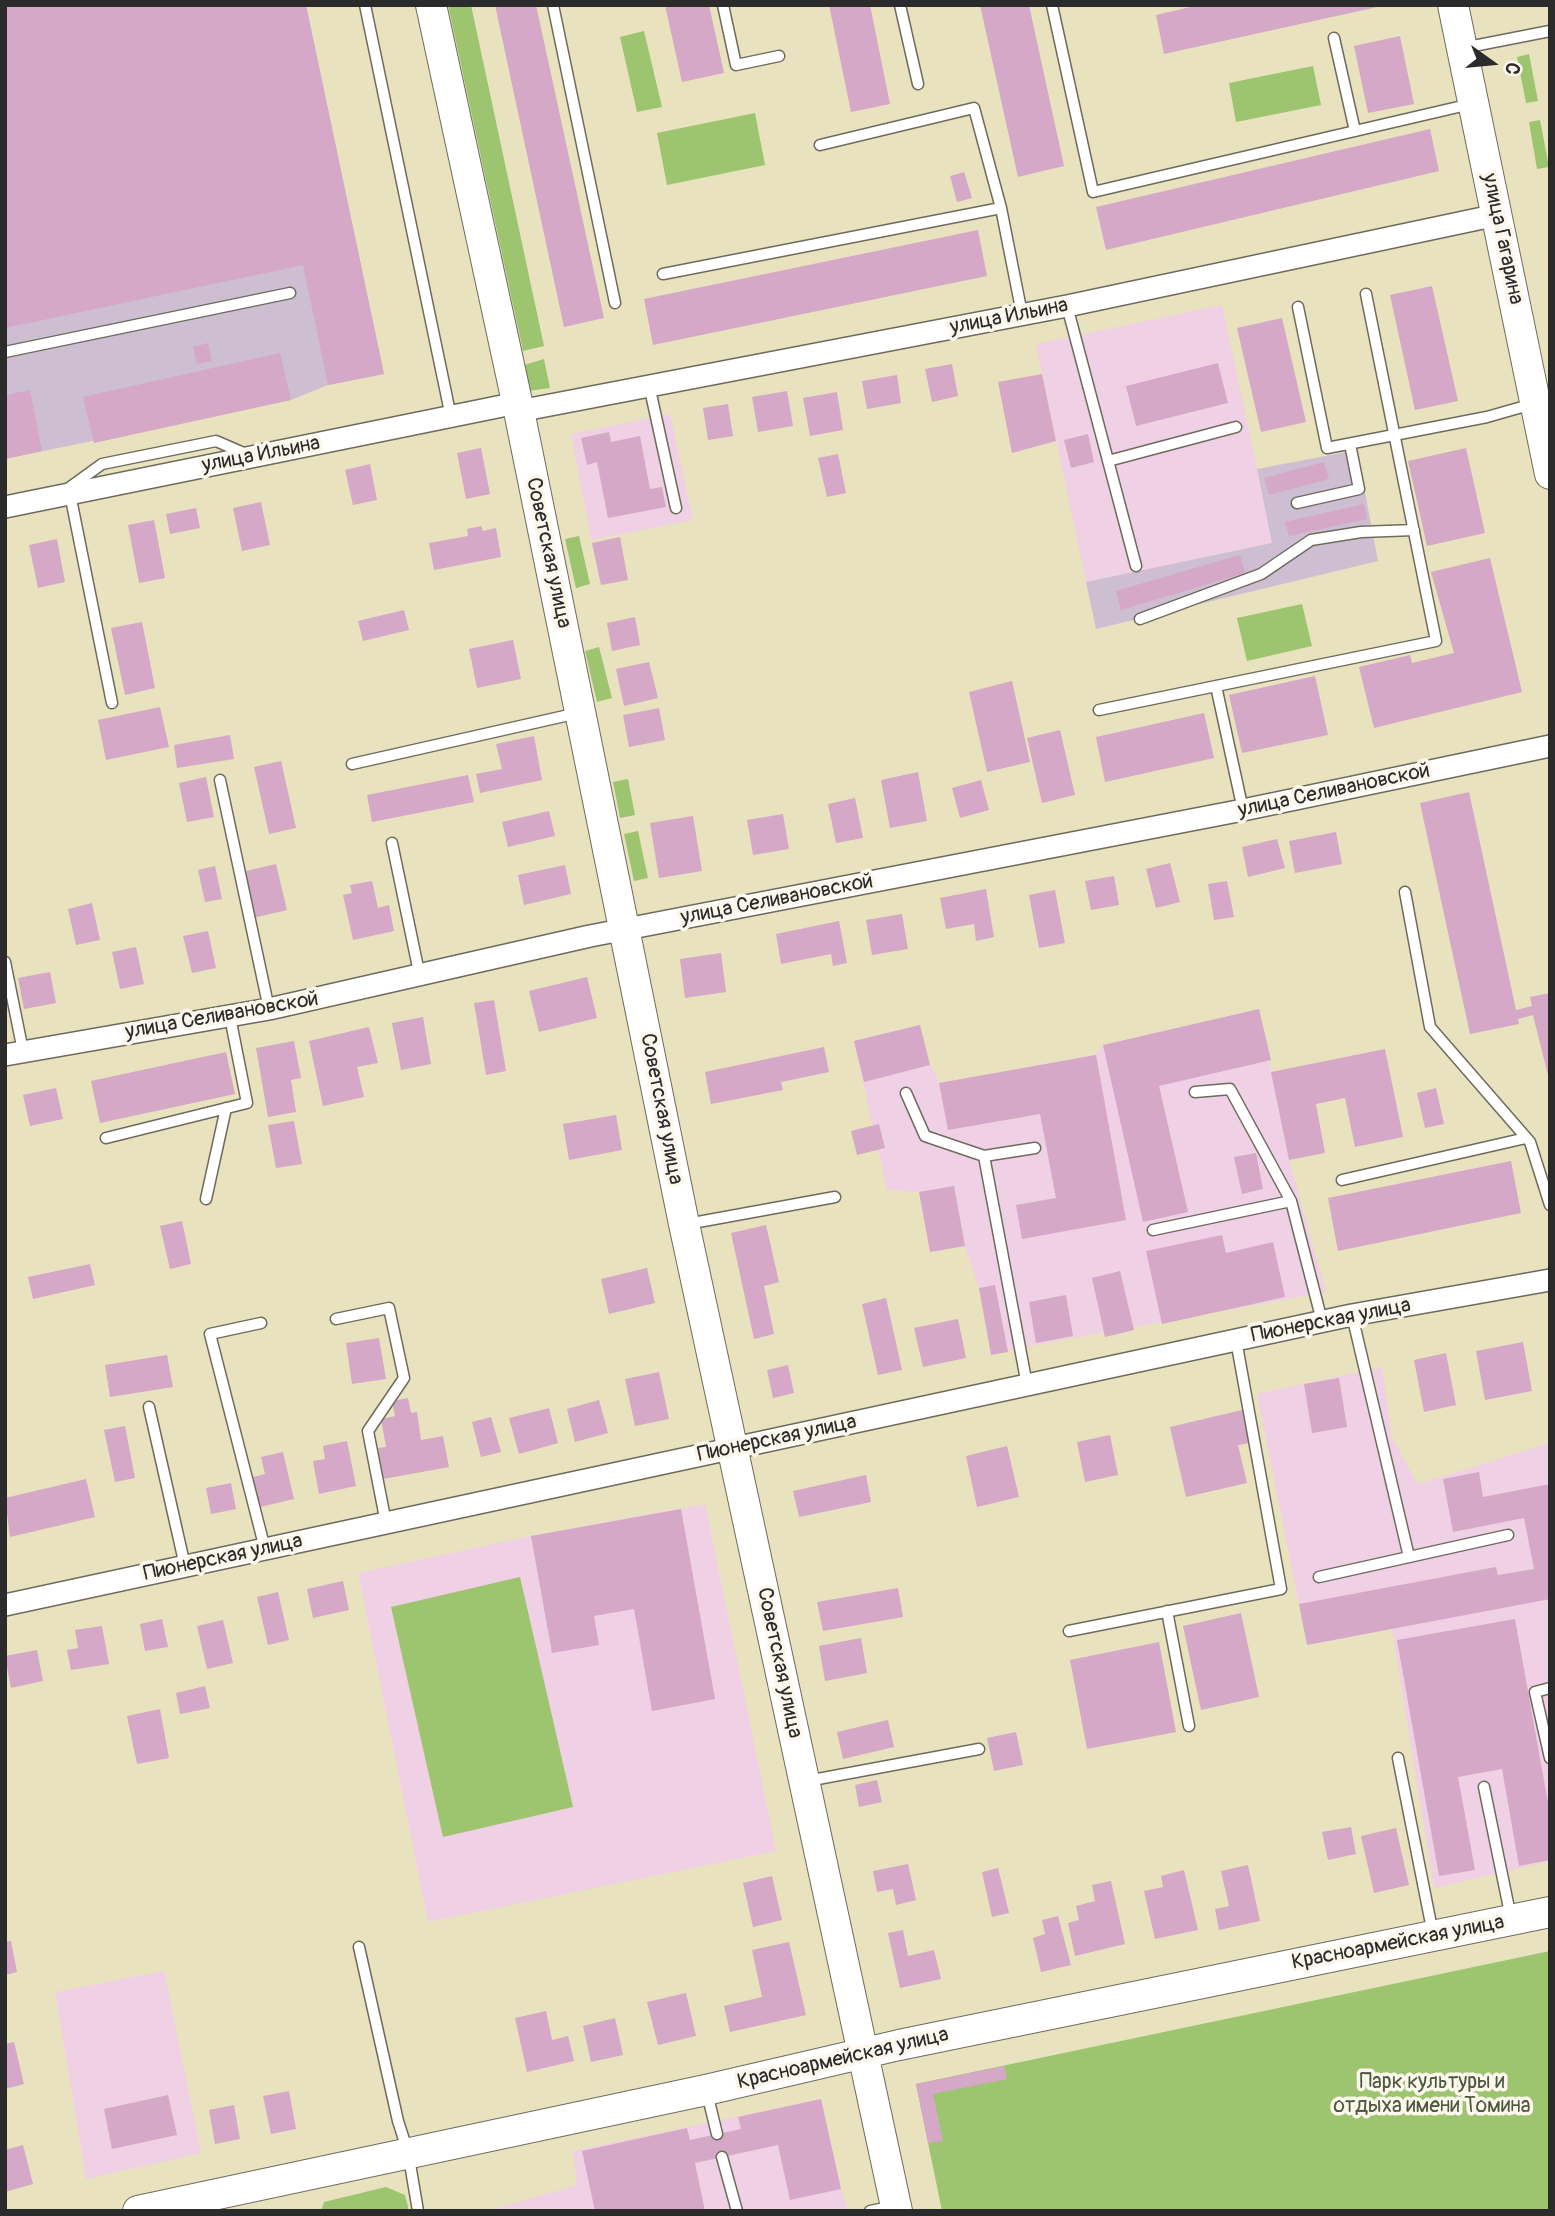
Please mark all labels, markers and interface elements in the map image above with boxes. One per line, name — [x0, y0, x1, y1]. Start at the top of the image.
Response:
north arrow — [1457, 28, 1527, 98]
text: С — [1499, 60, 1525, 77]
street label: улица Гагарина — [1476, 171, 1528, 307]
street label: улица Ильина — [948, 293, 1070, 341]
street label: улица Ильина — [200, 431, 322, 479]
street label: Советская улица — [520, 475, 576, 631]
street label: улица Селивановской — [1236, 758, 1432, 824]
street label: улица Селивановской — [679, 869, 875, 931]
street label: улица Селивановской — [124, 987, 320, 1045]
street label: Советская улица — [634, 1031, 688, 1187]
street label: Пионерская улица — [1249, 1293, 1413, 1349]
street label: Пионерская улица — [695, 1410, 859, 1468]
street label: Пионерская улица — [141, 1529, 305, 1587]
street label: Советская улица — [751, 1585, 807, 1741]
street label: Красноармейская улица — [1290, 1910, 1506, 1976]
street label: Красноармейская улица — [735, 2022, 951, 2096]
park label: Парк культуры и отдыха имени Томина — [1333, 2070, 1531, 2120]

